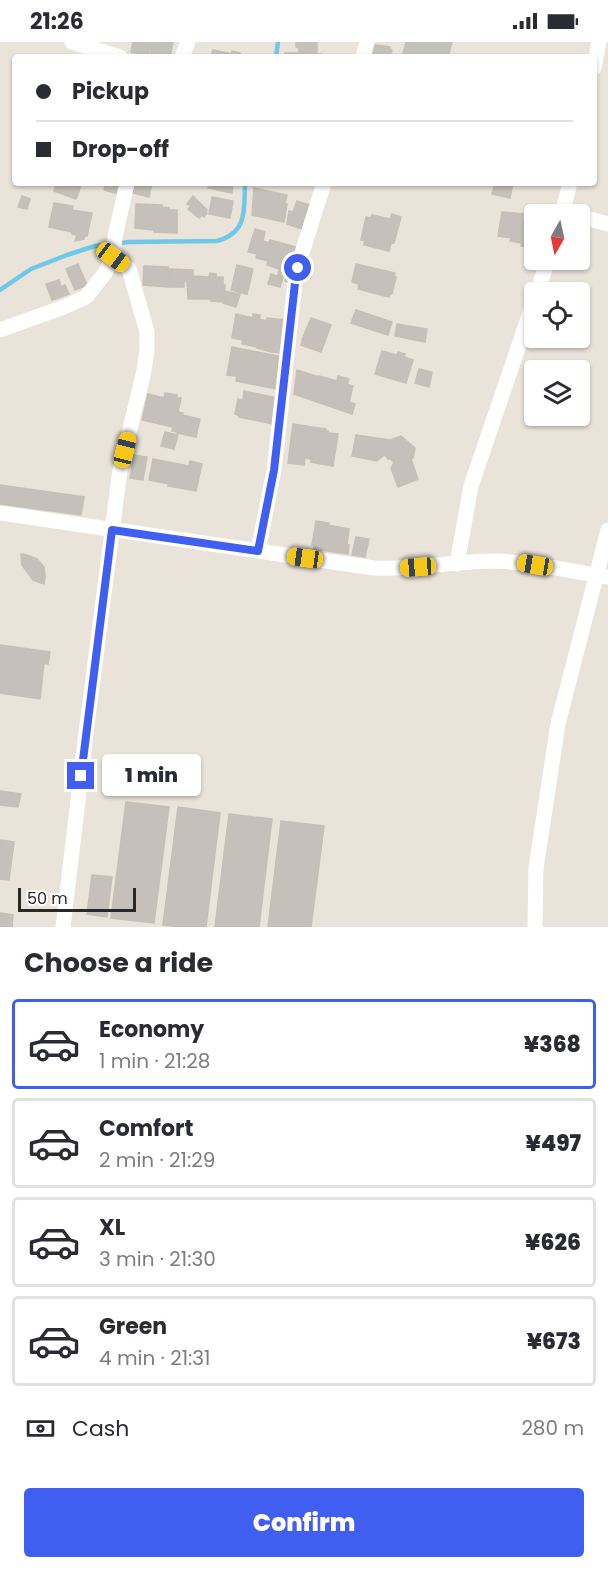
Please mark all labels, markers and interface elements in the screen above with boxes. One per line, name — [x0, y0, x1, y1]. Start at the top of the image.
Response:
text: 21:26 — [30, 6, 84, 37]
text: Pickup — [72, 76, 149, 107]
text: Drop-off — [72, 134, 169, 165]
north arrow — [524, 204, 590, 270]
map controls — [524, 204, 590, 426]
car — [93, 239, 133, 275]
route start — [284, 254, 311, 281]
button: locate — [524, 282, 590, 348]
button: layers — [524, 360, 590, 426]
car — [112, 430, 138, 470]
car — [286, 547, 324, 569]
car — [516, 553, 554, 577]
car — [399, 557, 437, 577]
callout: 1 min — [102, 755, 201, 797]
text: 1 min — [125, 761, 178, 789]
route end — [67, 762, 94, 789]
scale bar — [18, 885, 136, 912]
text: 50 m — [27, 887, 68, 910]
text: Choose a ride — [24, 944, 213, 981]
text: Economy — [99, 1014, 204, 1045]
icon: car — [27, 1017, 81, 1071]
text: ¥368 — [524, 1029, 581, 1060]
text: 1 min · 21:28 — [99, 1047, 210, 1075]
text: Comfort — [99, 1113, 193, 1144]
icon: car — [27, 1116, 81, 1170]
text: ¥497 — [526, 1128, 581, 1159]
text: 2 min · 21:29 — [99, 1146, 215, 1174]
text: XL — [99, 1212, 125, 1243]
icon: car — [27, 1215, 81, 1269]
text: ¥626 — [525, 1227, 581, 1258]
text: 3 min · 21:30 — [99, 1245, 216, 1273]
text: Green — [99, 1311, 167, 1342]
icon: car — [27, 1314, 81, 1368]
text: ¥673 — [527, 1326, 581, 1357]
text: 4 min · 21:31 — [99, 1344, 211, 1372]
icon: cash — [24, 1412, 57, 1445]
text: Cash — [72, 1413, 129, 1444]
text: 280 m — [521, 1414, 584, 1442]
button: Confirm — [24, 1488, 584, 1557]

